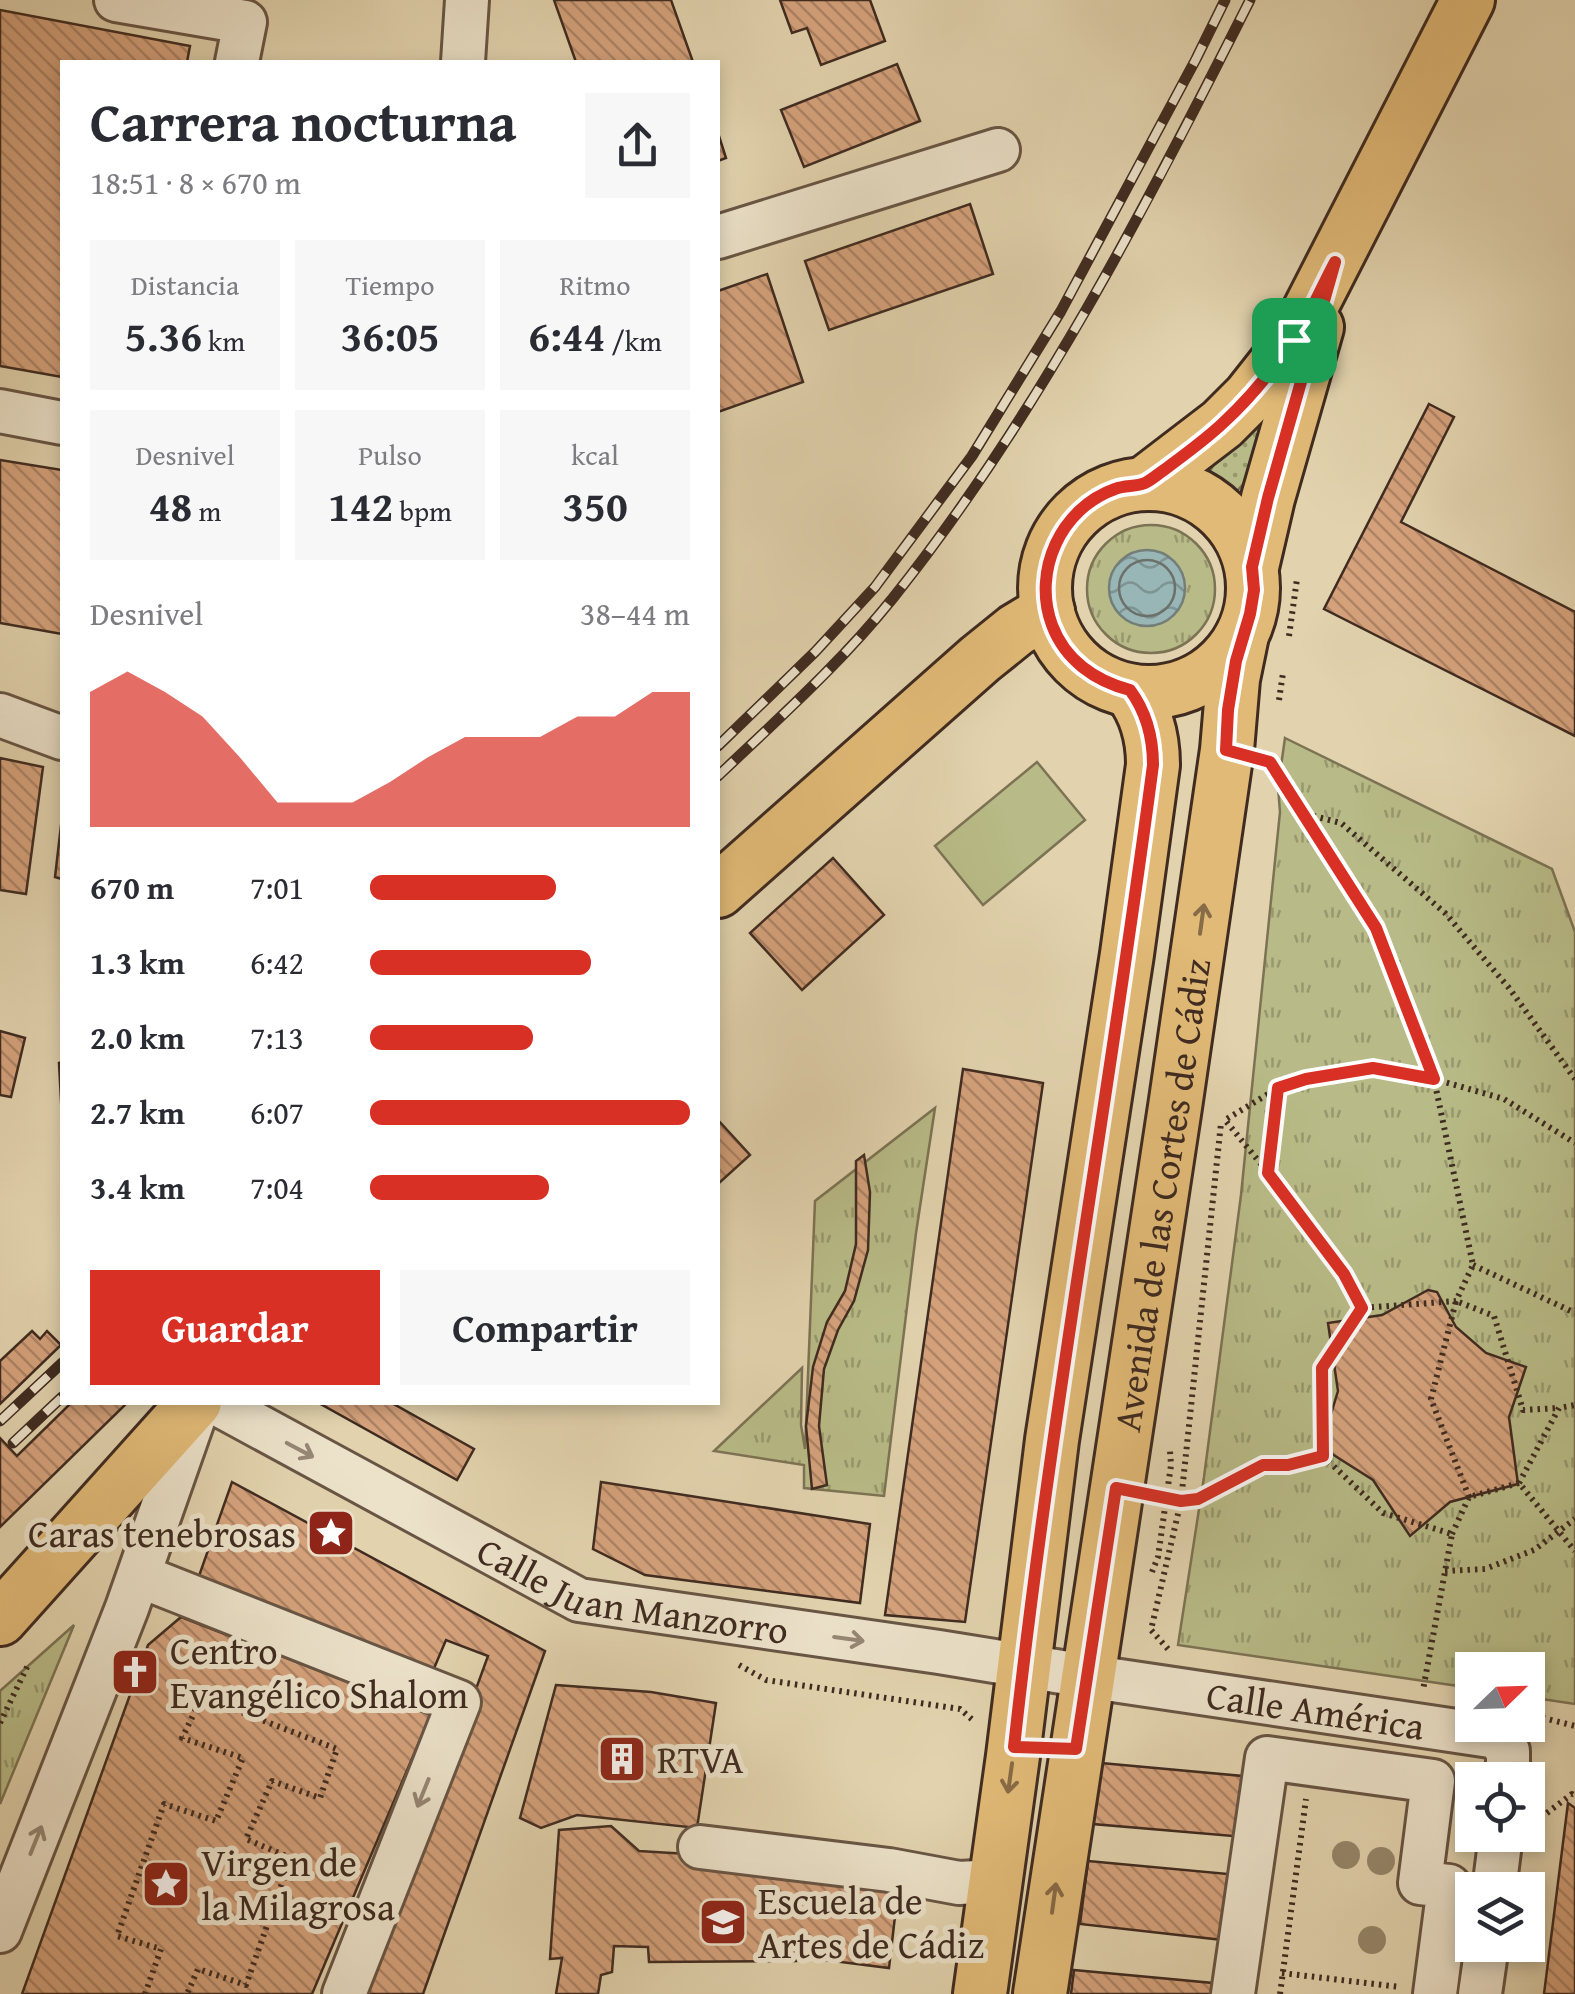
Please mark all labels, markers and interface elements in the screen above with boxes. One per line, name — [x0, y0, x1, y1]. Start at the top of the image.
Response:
text: Carrera nocturna — [90, 81, 517, 161]
button: share — [585, 93, 690, 198]
text: 18:51 · 8 × 670 m — [90, 159, 301, 206]
text: Distancia — [131, 264, 239, 305]
text: Tiempo — [346, 264, 434, 305]
text: Ritmo — [559, 264, 631, 305]
pin — [1252, 298, 1337, 383]
text: 5.36 — [125, 305, 202, 366]
text: 36:05 — [341, 305, 439, 366]
text: 6:44 — [528, 305, 605, 366]
icon: arrive — [1267, 313, 1322, 368]
text: km — [202, 320, 245, 361]
text: /km — [605, 320, 662, 361]
text: Desnivel — [135, 434, 235, 475]
text: Pulso — [358, 434, 422, 475]
text: kcal — [571, 434, 619, 475]
text: 48 — [149, 475, 192, 536]
text: 142 — [328, 475, 393, 536]
text: 350 — [562, 475, 628, 536]
text: m — [192, 490, 221, 531]
text: bpm — [393, 490, 452, 531]
text: Desnivel — [90, 590, 203, 637]
text: 38–44 m — [580, 590, 690, 637]
text: 670 m — [90, 864, 174, 911]
text: 7:01 — [250, 864, 304, 911]
one-way arrow — [1194, 903, 1212, 935]
text: 1.3 km — [90, 939, 185, 986]
text: 6:42 — [250, 939, 304, 986]
street label: Avenida de las Cortes de Cádiz — [1098, 955, 1224, 1435]
text: 2.0 km — [90, 1014, 185, 1061]
text: 7:13 — [250, 1014, 304, 1061]
text: 2.7 km — [90, 1089, 185, 1136]
text: 6:07 — [250, 1089, 304, 1136]
text: 3.4 km — [90, 1164, 185, 1211]
text: 7:04 — [250, 1164, 304, 1211]
button: Guardar — [90, 1270, 380, 1385]
button: Compartir — [400, 1270, 690, 1385]
one-way arrow — [284, 1440, 314, 1460]
place label: Caras tenebrosas — [28, 1505, 296, 1561]
place icon: Caras tenebrosas — [305, 1507, 357, 1559]
street label: Calle Juan Manzorro — [467, 1522, 792, 1658]
place label: Centro Evangélico Shalom — [170, 1622, 468, 1722]
one-way arrow — [832, 1630, 865, 1648]
church icon: Centro Evangélico Shalom — [109, 1646, 161, 1698]
north arrow — [1455, 1652, 1545, 1742]
map controls — [1455, 1652, 1545, 1962]
street label: Calle América — [1203, 1666, 1428, 1754]
place label: RTVA — [657, 1731, 744, 1787]
building icon: RTVA — [596, 1733, 648, 1785]
one-way arrow — [1000, 1761, 1019, 1793]
button: locate — [1455, 1762, 1545, 1852]
one-way arrow — [413, 1777, 431, 1808]
one-way arrow — [28, 1826, 46, 1856]
place label: Virgen de la Milagrosa — [201, 1834, 395, 1934]
place icon: Virgen de la Milagrosa — [140, 1858, 192, 1910]
place label: Escuela de Artes de Cádiz — [758, 1872, 984, 1972]
button: layers — [1455, 1872, 1545, 1962]
one-way arrow — [1045, 1882, 1063, 1914]
school or university icon: Escuela de Artes de Cádiz — [697, 1896, 749, 1948]

